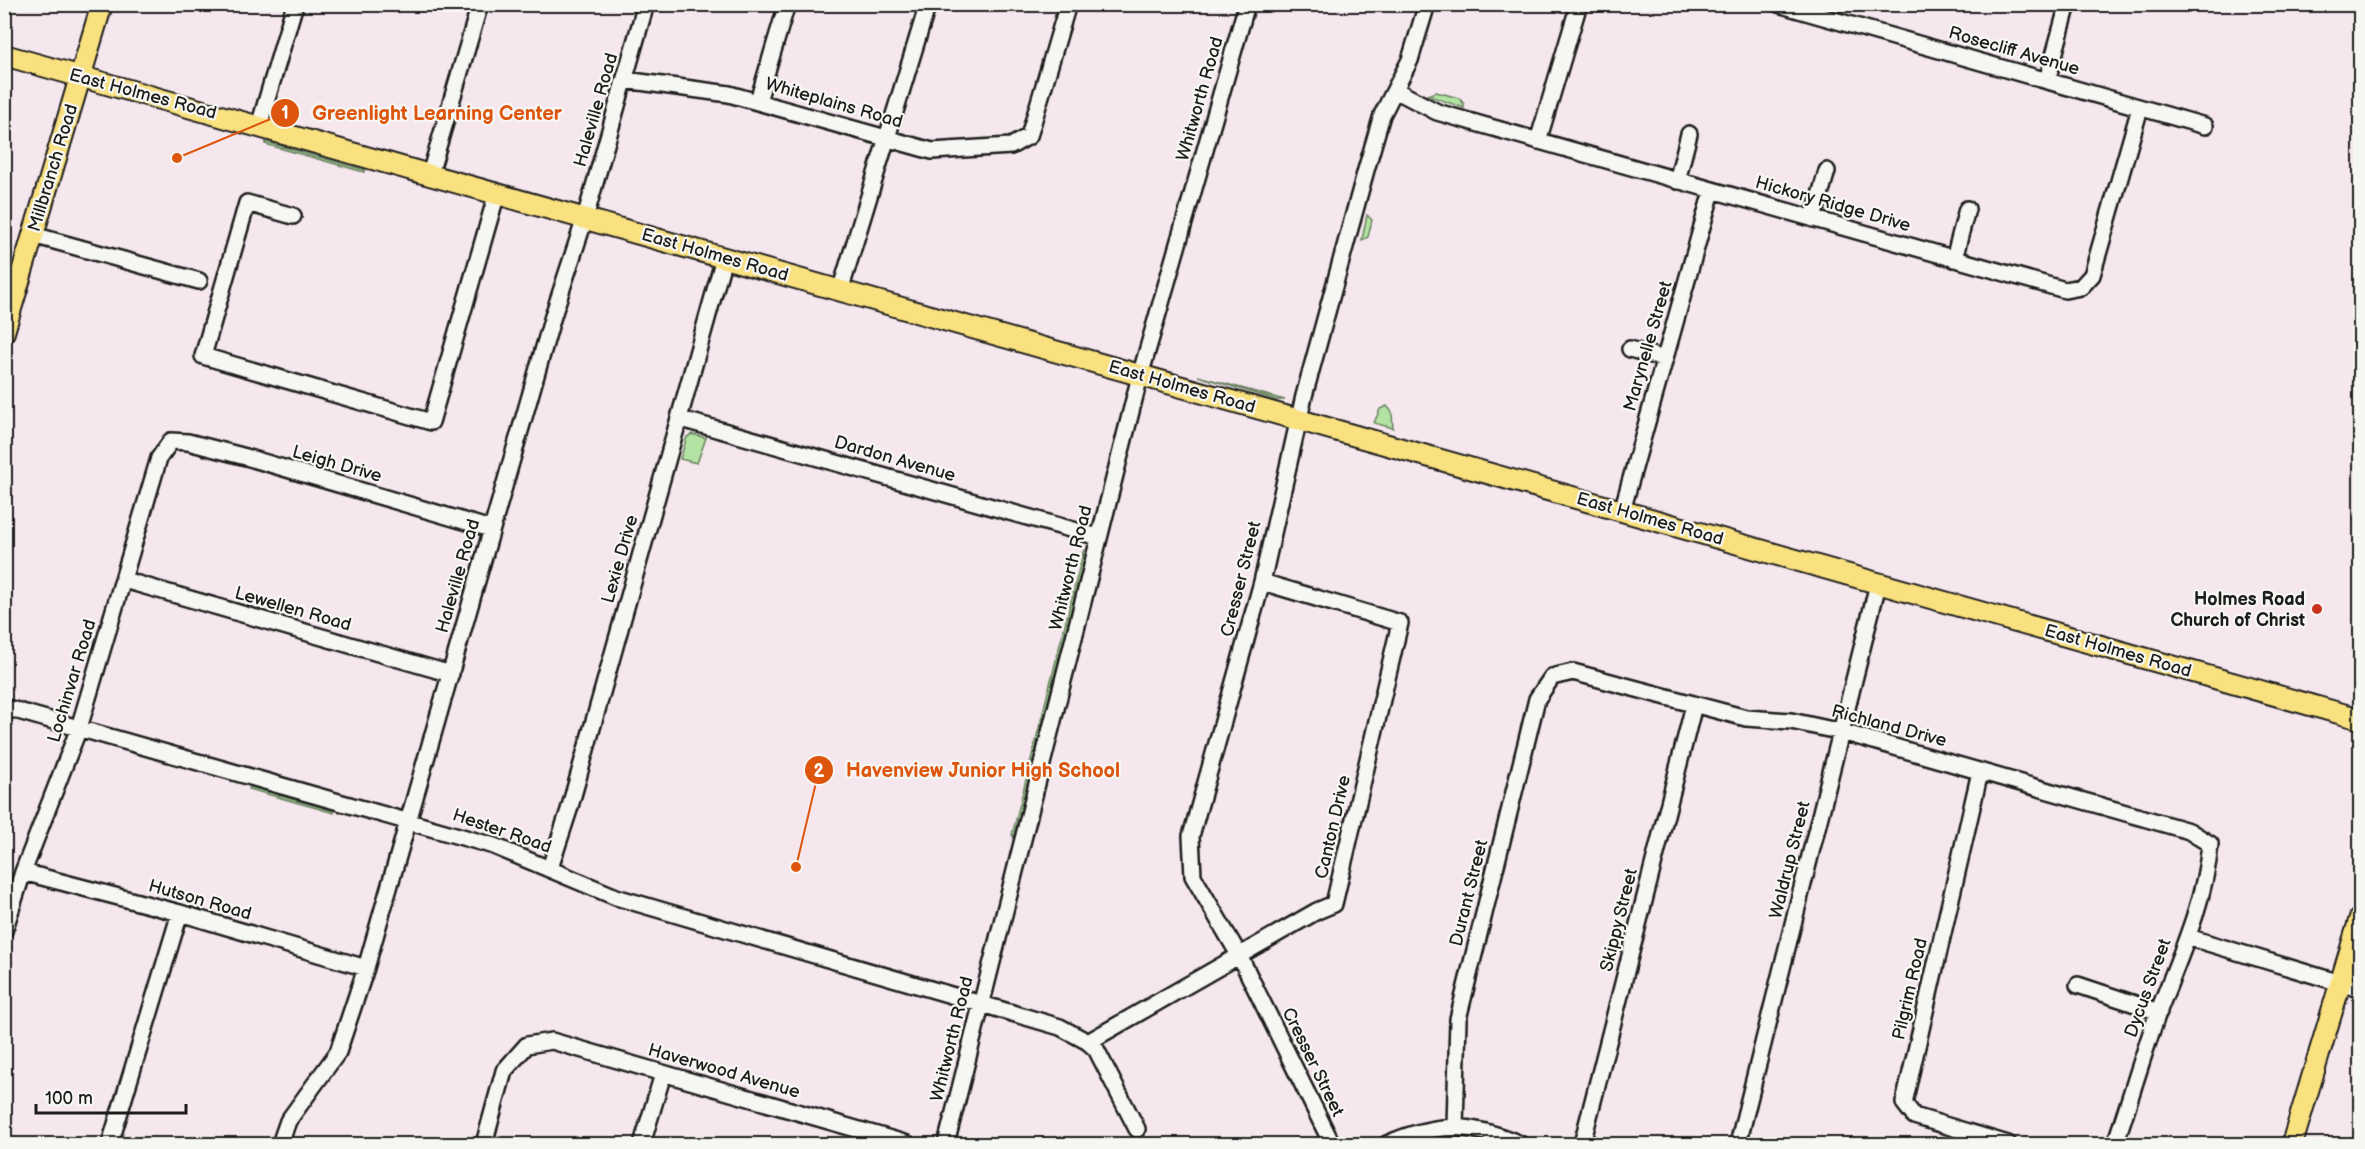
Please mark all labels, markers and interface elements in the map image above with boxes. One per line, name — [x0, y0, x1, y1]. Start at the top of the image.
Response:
street label: Rosecliff Avenue — [1946, 22, 2082, 80]
street label: Whitworth Road — [1172, 35, 1228, 163]
street label: Haleville Road — [570, 51, 622, 169]
street label: East Holmes Road — [67, 64, 219, 124]
street label: Whiteplains Road — [763, 73, 905, 133]
callout: Greenlight Learning Center — [270, 94, 574, 132]
street label: Millbranch Road — [24, 102, 82, 234]
text: Greenlight Learning Center — [312, 102, 563, 126]
text: 1 — [281, 103, 289, 124]
street label: Hickory Ridge Drive — [1753, 172, 1913, 236]
street label: East Holmes Road — [639, 224, 791, 286]
street label: Marynelle Street — [1619, 278, 1677, 414]
street label: East Holmes Road — [1106, 356, 1258, 418]
street label: Dardon Avenue — [832, 432, 958, 486]
street label: Leigh Drive — [290, 441, 385, 487]
street label: East Holmes Road — [1574, 488, 1726, 550]
street label: Whitworth Road — [1045, 503, 1097, 633]
street label: Lexie Drive — [597, 512, 643, 606]
street label: Haleville Road — [432, 517, 484, 635]
street label: Cresser Street — [1216, 518, 1266, 639]
street label: Lewellen Road — [232, 582, 354, 636]
place label: Holmes Road Church of Christ — [2170, 589, 2305, 631]
marker: Holmes Road Church of Christ — [2310, 602, 2324, 616]
street label: Lochinvar Road — [43, 617, 101, 745]
street label: East Holmes Road — [2042, 620, 2194, 682]
street label: Richland Drive — [1829, 701, 1949, 752]
callout: Havenview Junior High School — [804, 751, 1132, 789]
text: Havenview Junior High School — [846, 759, 1120, 783]
text: 2 — [814, 761, 825, 782]
street label: Canton Drive — [1311, 773, 1355, 881]
street label: Waldrup Street — [1765, 798, 1815, 921]
street label: Hester Road — [450, 804, 554, 858]
street label: Durant Street — [1446, 837, 1492, 948]
street label: Skippy Street — [1596, 866, 1642, 974]
street label: Hutson Road — [146, 875, 254, 925]
street label: Dycus Street — [2120, 935, 2176, 1040]
street label: Pilgrim Road — [1888, 936, 1932, 1042]
street label: Whitworth Road — [926, 974, 978, 1104]
street label: Cresser Street — [1278, 1004, 1349, 1120]
street label: Haverwood Avenue — [646, 1039, 803, 1103]
scale bar — [36, 1077, 186, 1115]
text: 100 m — [45, 1088, 93, 1109]

